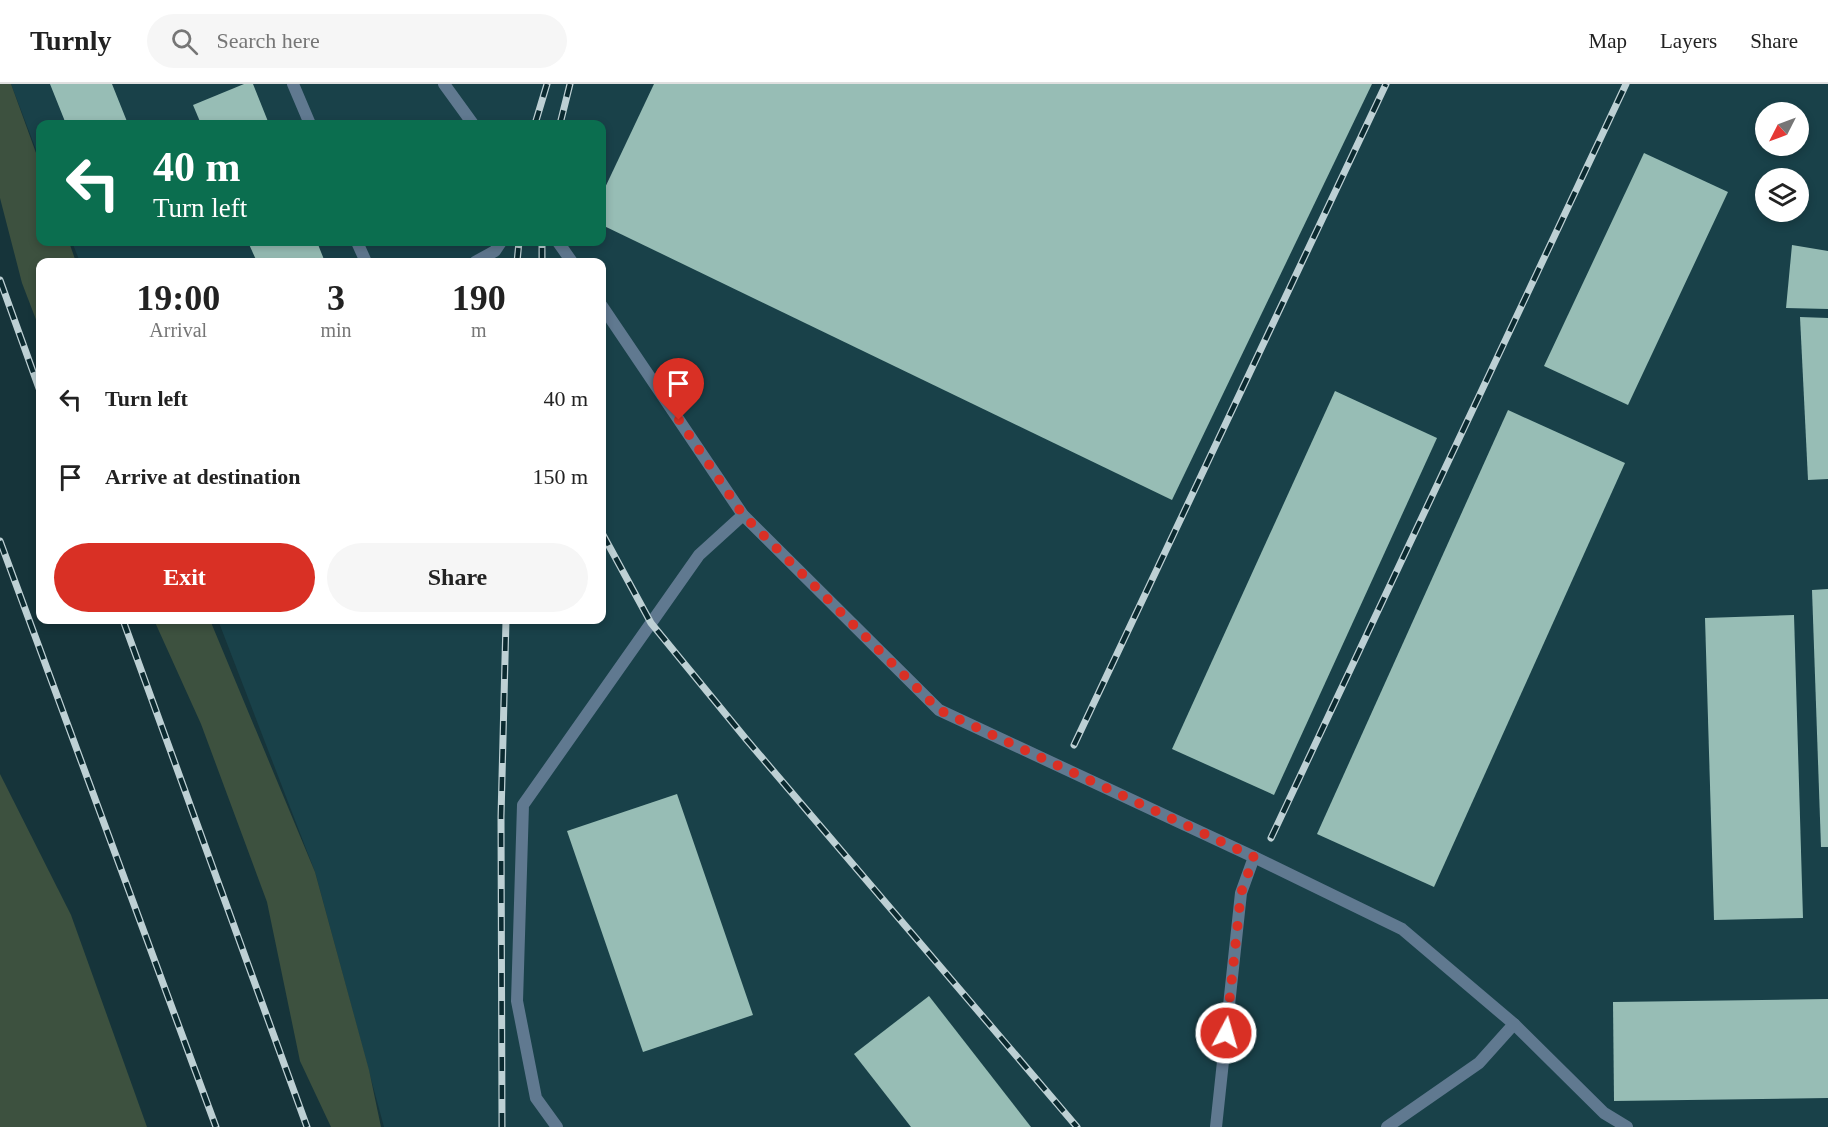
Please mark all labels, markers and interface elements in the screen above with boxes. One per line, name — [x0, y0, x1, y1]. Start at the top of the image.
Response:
search box — [147, 14, 567, 68]
text: Turnly — [30, 25, 111, 56]
icon: search — [168, 25, 201, 58]
text: Search here — [216, 28, 320, 53]
text: Map — [1589, 29, 1627, 53]
text: Layers — [1660, 29, 1717, 53]
text: Share — [1750, 29, 1798, 53]
north arrow — [1755, 102, 1809, 156]
map controls — [1755, 102, 1809, 222]
icon: left — [54, 144, 132, 222]
text: 40 m — [153, 144, 241, 190]
button: layers — [1755, 168, 1809, 222]
text: Turn left — [153, 193, 247, 223]
text: 19:00 — [136, 278, 220, 318]
text: 3 — [327, 278, 345, 318]
text: 190 — [452, 278, 506, 318]
text: Arrival — [149, 319, 207, 341]
text: min — [320, 319, 352, 341]
text: m — [471, 319, 487, 341]
pin — [653, 358, 704, 420]
icon: arrive — [662, 367, 695, 400]
icon: left — [54, 383, 87, 416]
text: Turn left — [105, 386, 188, 411]
text: 40 m — [543, 386, 588, 411]
icon: arrive — [54, 461, 87, 494]
text: Arrive at destination — [105, 464, 301, 489]
text: 150 m — [532, 464, 588, 489]
button: Exit — [54, 543, 315, 612]
button: Share — [327, 543, 588, 612]
position arrow — [1194, 1001, 1258, 1065]

